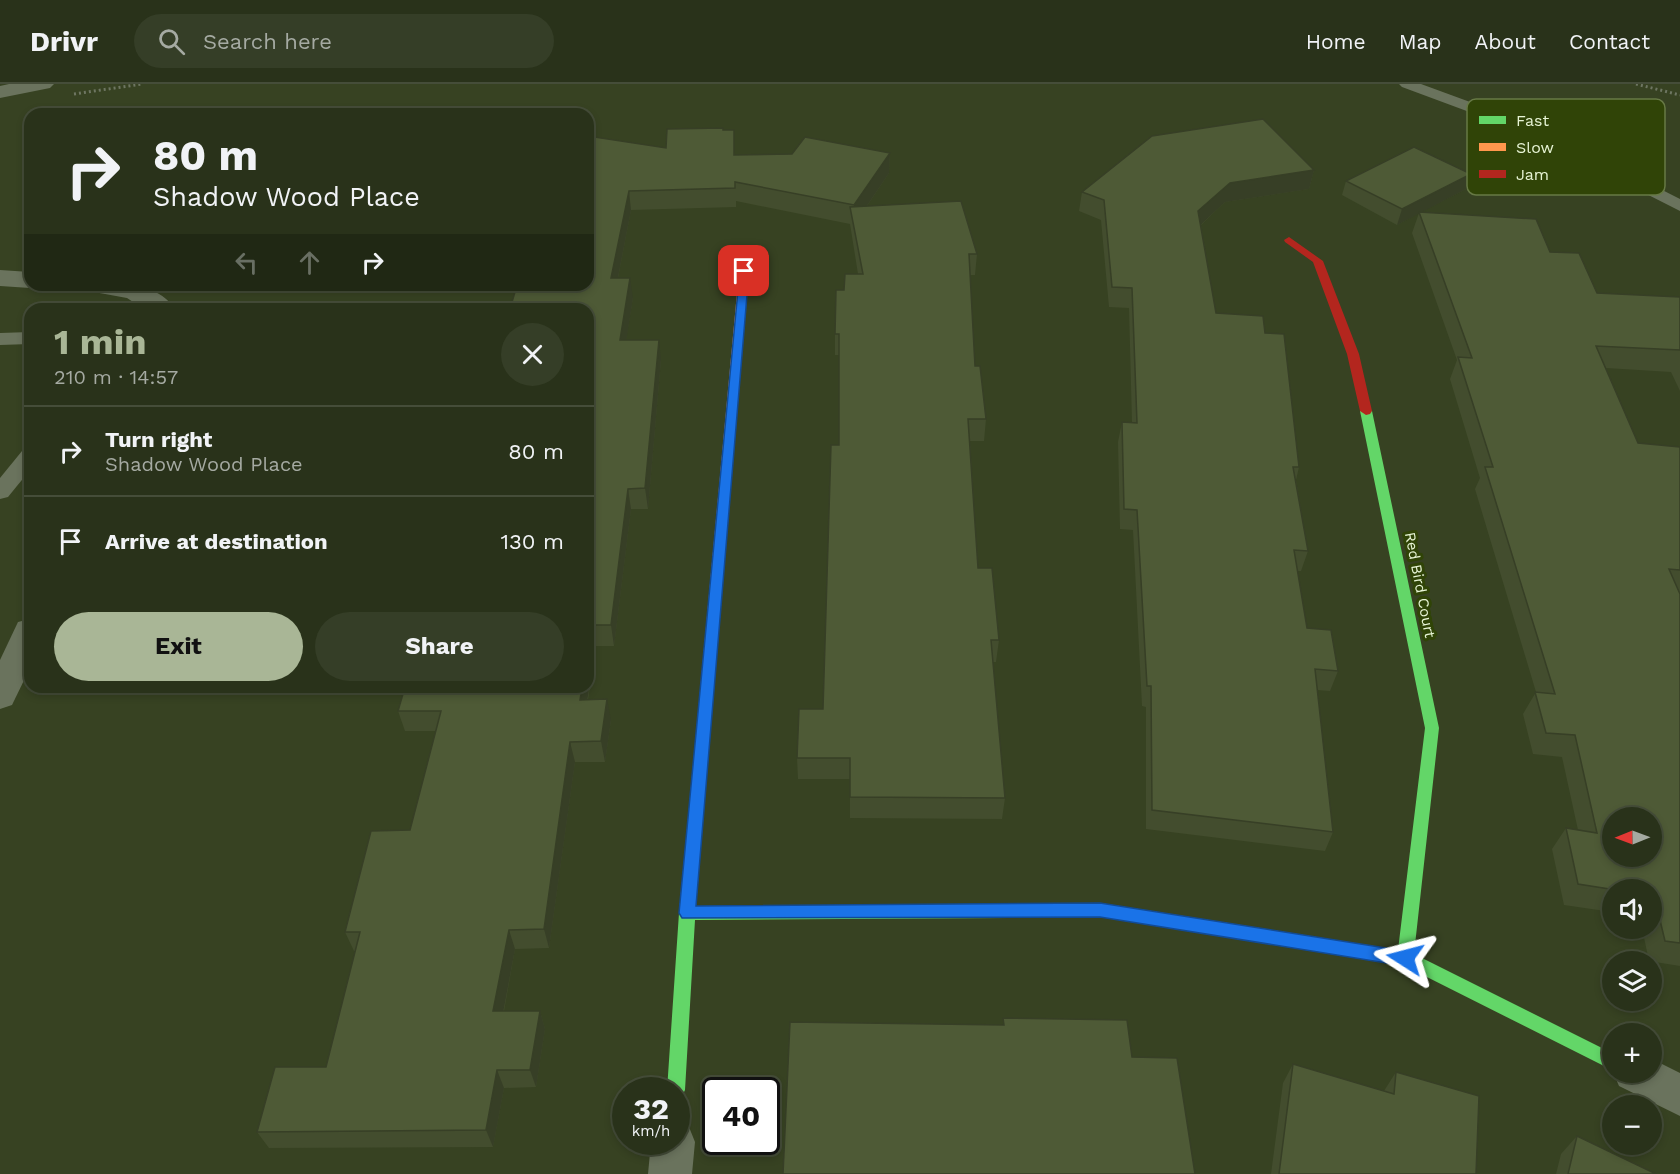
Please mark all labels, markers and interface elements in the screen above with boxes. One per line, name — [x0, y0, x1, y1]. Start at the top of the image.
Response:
search box — [134, 14, 554, 68]
text: Drivr — [30, 25, 98, 58]
icon: search — [155, 25, 188, 58]
text: Search here — [203, 29, 332, 54]
text: Home — [1306, 29, 1366, 54]
text: Map — [1399, 29, 1442, 54]
text: About — [1475, 29, 1536, 54]
text: Contact — [1569, 29, 1650, 54]
legend — [1467, 99, 1665, 195]
text: Fast — [1516, 111, 1549, 130]
text: 80 m — [153, 131, 258, 180]
icon: right — [54, 132, 132, 210]
text: Slow — [1516, 138, 1554, 157]
text: Jam — [1516, 165, 1549, 184]
text: Shadow Wood Place — [153, 181, 420, 213]
pin — [718, 245, 769, 296]
icon: left — [230, 246, 263, 279]
icon: ahead — [293, 246, 326, 279]
icon: right — [356, 246, 389, 279]
icon: arrive — [727, 254, 760, 287]
text: 1 min — [54, 321, 146, 363]
button: close — [501, 323, 564, 386]
text: 210 m · 14:57 — [54, 365, 178, 389]
text: Turn right — [105, 427, 212, 452]
icon: right — [54, 435, 87, 468]
text: 80 m — [508, 439, 564, 464]
text: Shadow Wood Place — [105, 452, 303, 476]
icon: arrive — [54, 525, 87, 558]
text: Arrive at destination — [105, 529, 328, 554]
text: 130 m — [500, 529, 564, 554]
street label: Red Bird Court — [1401, 530, 1439, 640]
button: Exit — [54, 612, 303, 681]
button: Share — [315, 612, 564, 681]
north arrow — [1602, 807, 1662, 867]
map controls — [1602, 807, 1662, 1155]
button: sound — [1602, 879, 1662, 939]
position arrow — [1373, 926, 1437, 990]
button: layers — [1602, 951, 1662, 1011]
button: + — [1602, 1023, 1662, 1083]
speed limit sign: 40 — [702, 1077, 780, 1155]
text: 32 — [633, 1091, 669, 1126]
button: − — [1602, 1095, 1662, 1155]
text: km/h — [632, 1122, 670, 1140]

